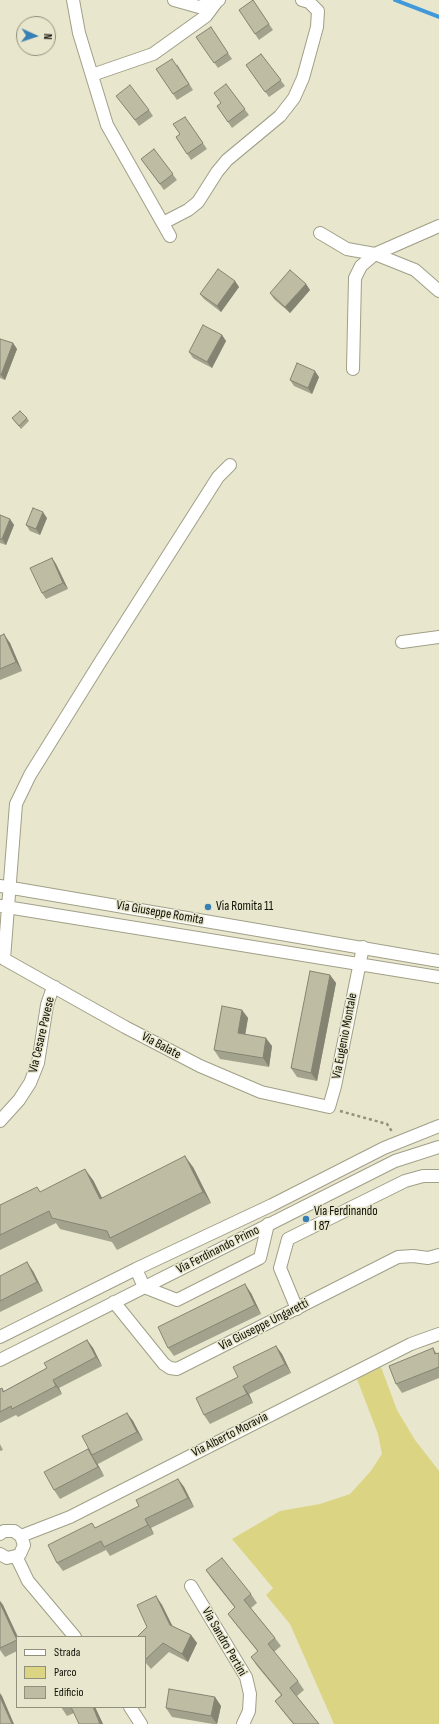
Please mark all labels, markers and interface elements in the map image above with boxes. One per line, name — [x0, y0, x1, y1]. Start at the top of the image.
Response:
north arrow — [16, 16, 56, 56]
text: N — [41, 33, 54, 40]
street label: Via Giuseppe Romita — [115, 898, 205, 928]
place label: Via Romita 11 — [216, 899, 273, 915]
marker: Via Romita 11 — [203, 902, 213, 912]
street label: Via Eugenio Montale — [329, 992, 361, 1080]
street label: Via Cesare Pavese — [26, 996, 58, 1074]
street label: Via Balate — [138, 1029, 184, 1063]
place label: Via Ferdinando I 87 — [314, 1204, 378, 1235]
marker: Via Ferdinando I 87 — [301, 1214, 311, 1224]
street label: Via Ferdinando Primo — [174, 1222, 262, 1278]
street label: Via Giuseppe Ungaretti — [216, 1296, 312, 1354]
street label: Via Alberto Moravia — [189, 1409, 271, 1461]
street label: Via Sandro Pertini — [198, 1605, 250, 1679]
legend — [16, 1636, 146, 1708]
text: Strada — [54, 1645, 80, 1660]
text: Parco — [54, 1665, 77, 1680]
text: Edificio — [54, 1685, 83, 1700]

